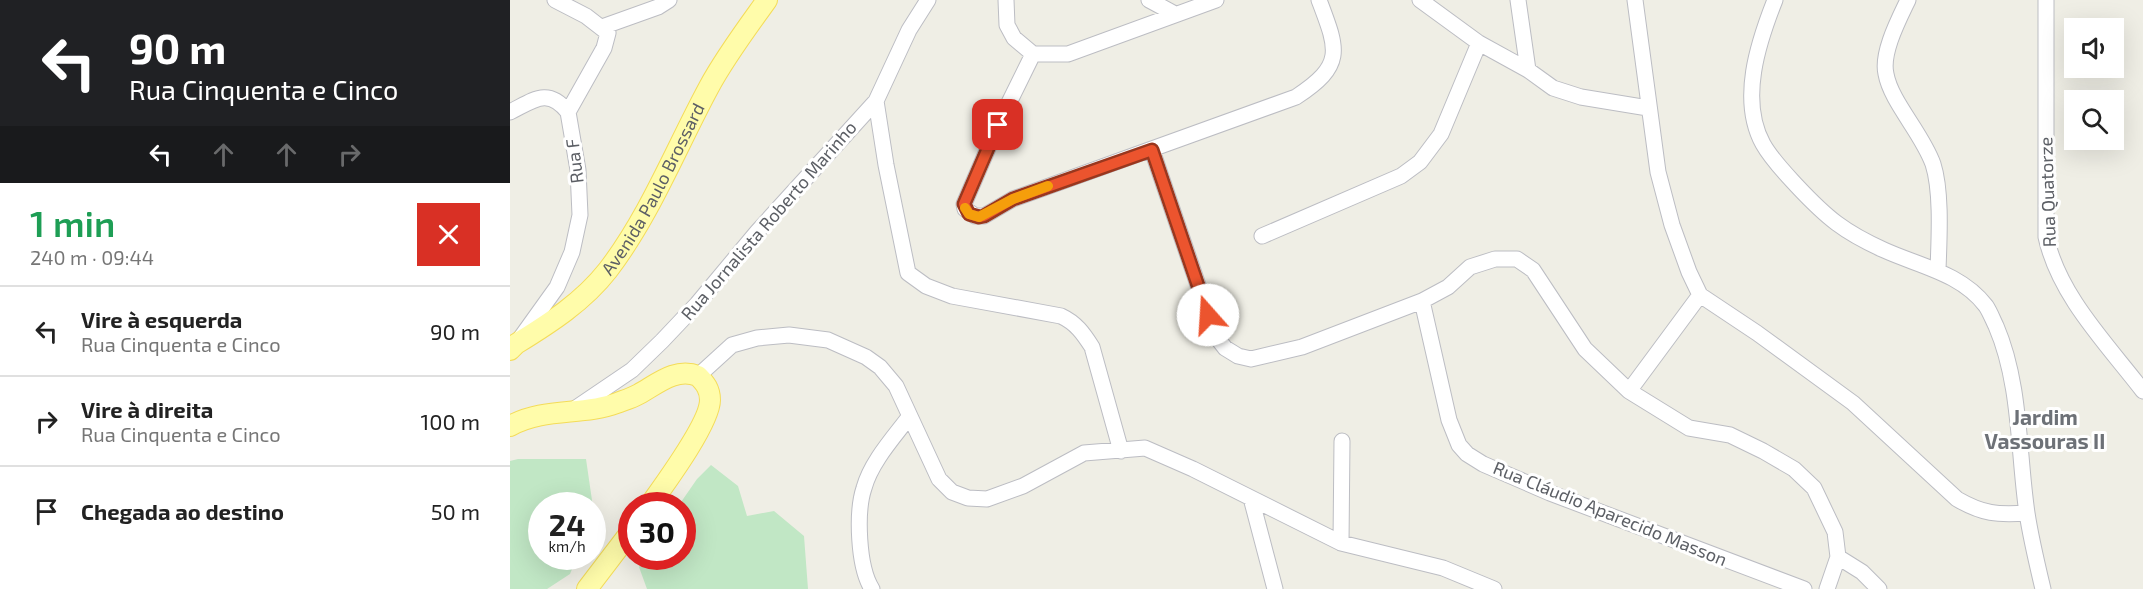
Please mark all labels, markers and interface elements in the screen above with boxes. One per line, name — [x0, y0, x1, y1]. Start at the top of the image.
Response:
map controls — [2064, 18, 2124, 150]
button: sound — [2064, 18, 2124, 78]
text: 90 m — [129, 22, 226, 72]
icon: left — [30, 24, 108, 102]
text: Rua Cinquenta e Cinco — [129, 73, 398, 105]
button: search — [2064, 90, 2124, 150]
street label: Avenida Paulo Brossard — [596, 99, 709, 279]
pin — [972, 99, 1023, 150]
icon: arrive — [981, 108, 1014, 141]
street label: Rua Jornalista Roberto Marinho — [676, 116, 861, 324]
street label: Rua Quatorze — [2034, 136, 2060, 248]
street label: Rua F — [560, 137, 588, 185]
icon: left — [144, 138, 177, 171]
icon: ahead — [207, 138, 240, 171]
icon: ahead — [270, 138, 303, 171]
icon: right — [333, 138, 366, 171]
text: 1 min — [30, 201, 115, 244]
button: close — [417, 203, 480, 266]
text: 240 m · 09:44 — [30, 245, 154, 269]
position arrow — [1176, 283, 1240, 347]
text: Vire à esquerda — [81, 306, 242, 332]
icon: left — [30, 315, 63, 348]
text: 90 m — [430, 318, 480, 344]
text: Rua Cinquenta e Cinco — [81, 332, 281, 356]
text: Vire à direita — [81, 396, 213, 422]
district label: Jardim Vassouras II — [1985, 404, 2105, 453]
icon: right — [30, 405, 63, 438]
text: 100 m — [421, 408, 480, 434]
text: Rua Cinquenta e Cinco — [81, 422, 281, 446]
street label: Rua Cláudio Aparecido Masson — [1490, 456, 1731, 570]
speed limit sign: 30 — [618, 492, 696, 570]
icon: arrive — [30, 495, 63, 528]
text: Chegada ao destino — [81, 498, 284, 524]
text: 50 m — [431, 498, 480, 524]
text: 24 — [549, 506, 585, 542]
text: km/h — [548, 537, 586, 555]

